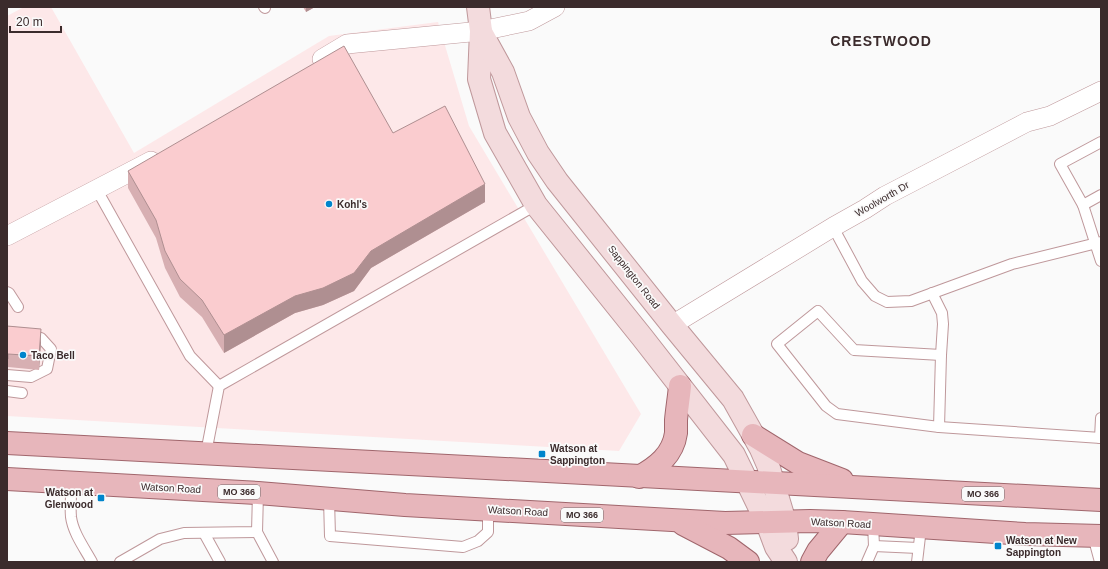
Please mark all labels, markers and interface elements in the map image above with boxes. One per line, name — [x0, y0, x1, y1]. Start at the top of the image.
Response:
scale bar — [10, 8, 61, 34]
text: 20 m — [16, 15, 43, 29]
district label: CRESTWOOD — [830, 33, 932, 49]
street label: Woolworth Dr — [853, 179, 911, 219]
marker: Kohl's — [324, 199, 334, 209]
place label: Kohl's — [337, 199, 368, 210]
street label: Sappington Road — [606, 243, 662, 311]
marker: Taco Bell — [18, 350, 28, 360]
place label: Taco Bell — [31, 350, 75, 361]
place label: Watson at Sappington — [550, 443, 605, 466]
marker: Watson at Sappington — [537, 449, 547, 459]
street label: Watson Road — [141, 481, 201, 495]
road number: MO 366 — [218, 485, 260, 499]
place label: Watson at Glenwood — [45, 487, 94, 510]
road number: MO 366 — [962, 487, 1004, 501]
marker: Watson at Glenwood — [96, 493, 106, 503]
street label: Watson Road — [488, 504, 548, 518]
road number: MO 366 — [561, 508, 603, 522]
street label: Watson Road — [811, 516, 871, 530]
place label: Watson at New Sappington — [1006, 535, 1077, 558]
marker: Watson at New Sappington — [993, 541, 1003, 551]

